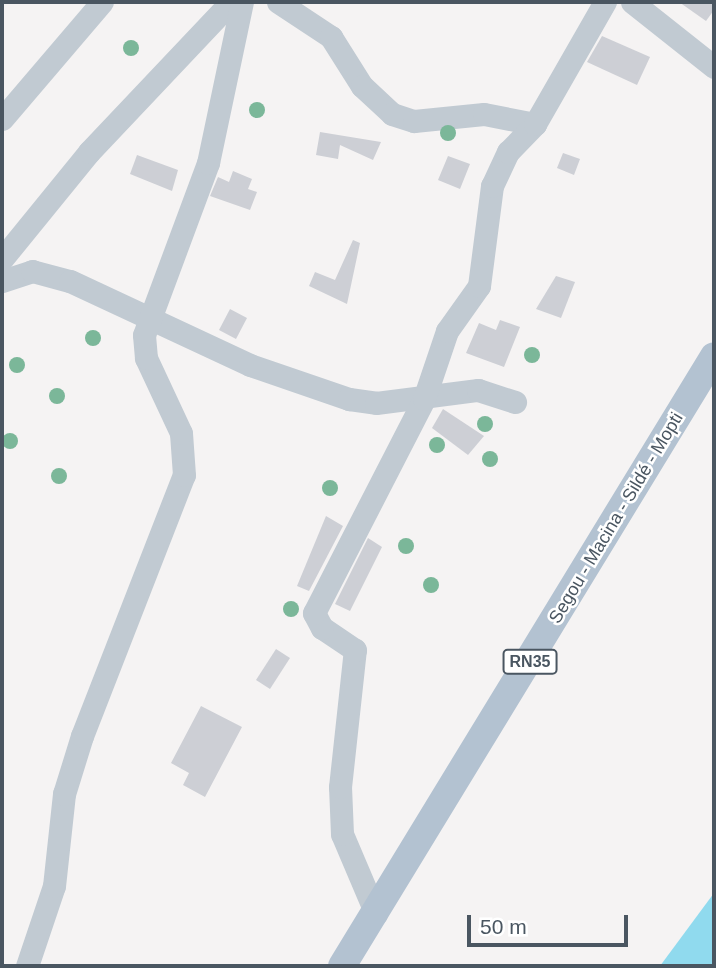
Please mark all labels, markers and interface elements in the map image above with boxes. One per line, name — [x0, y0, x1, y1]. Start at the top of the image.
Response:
street label: Segou - Macina - Sildé - Mopti — [544, 409, 688, 627]
road number: RN35 — [502, 650, 558, 674]
scale bar — [471, 902, 632, 946]
text: 50 m — [480, 915, 527, 938]

